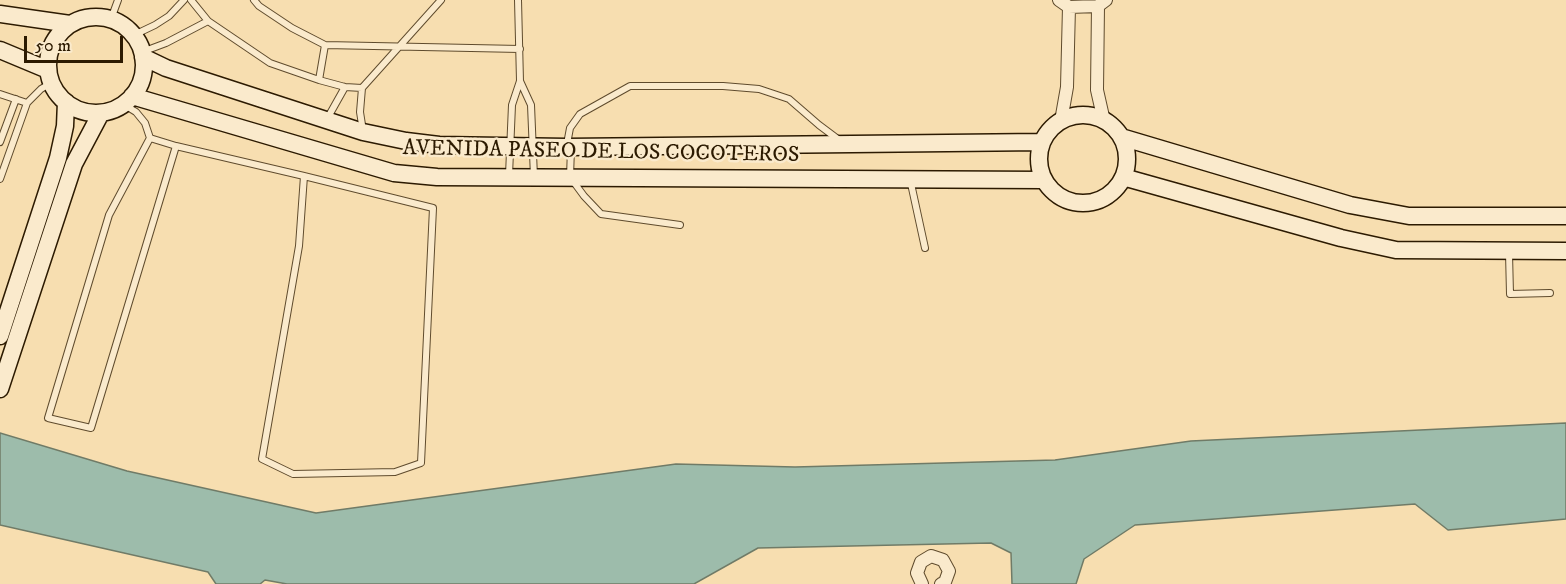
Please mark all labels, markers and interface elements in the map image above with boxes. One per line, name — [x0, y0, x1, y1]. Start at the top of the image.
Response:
scale bar — [27, 24, 126, 62]
text: 50 m — [35, 35, 71, 57]
street label: AVENIDA PASEO DE LOS COCOTEROS — [402, 136, 800, 170]

